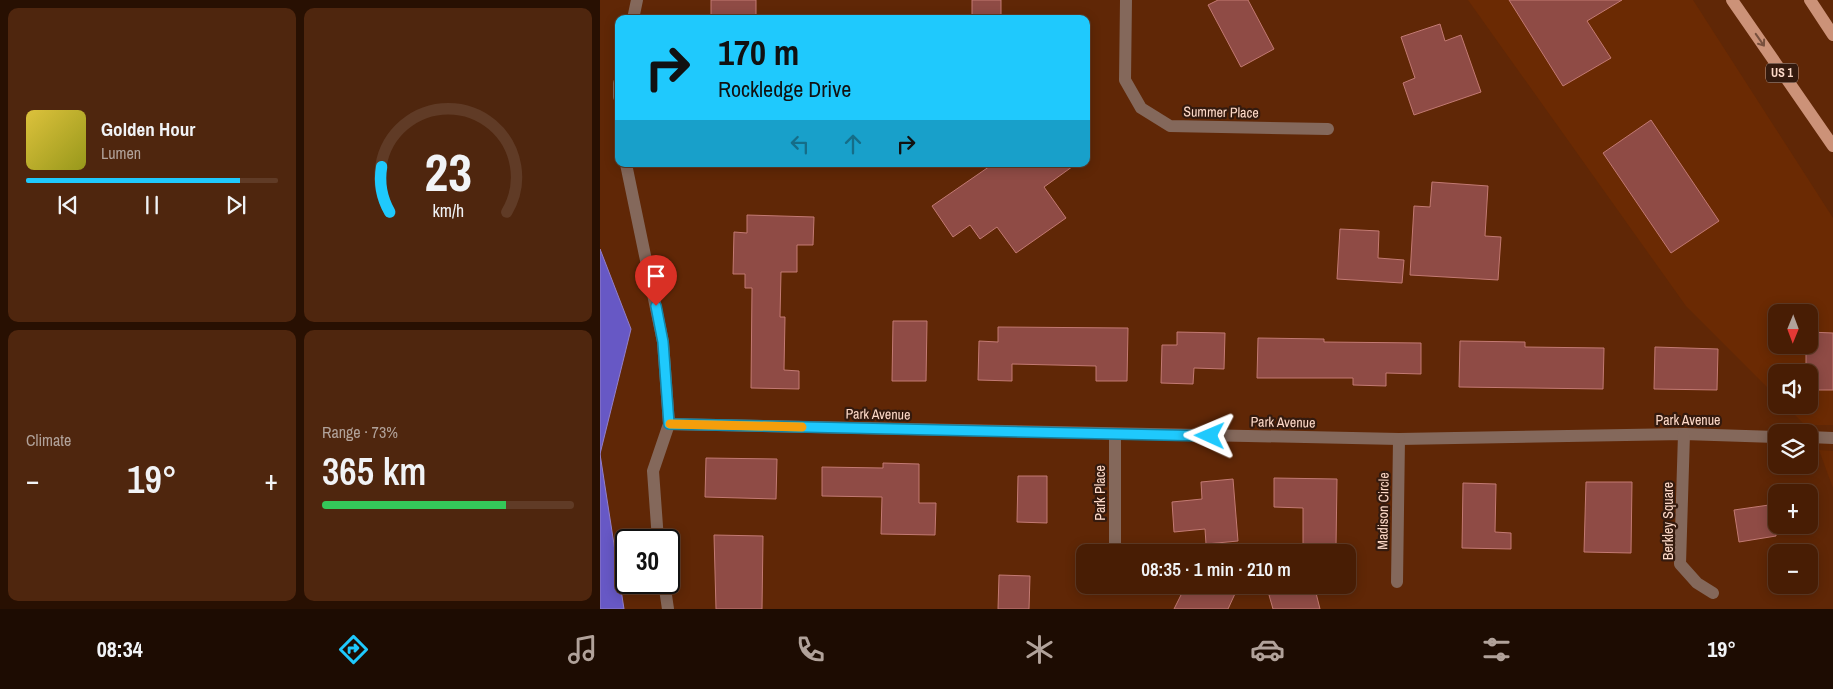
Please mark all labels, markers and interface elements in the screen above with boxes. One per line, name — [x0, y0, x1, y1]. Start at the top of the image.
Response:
text: 170 m — [718, 29, 799, 76]
one-way arrow — [1755, 33, 1765, 47]
icon: right — [635, 35, 700, 100]
road number: US 1 — [1766, 64, 1798, 82]
text: Rockledge Drive — [718, 74, 851, 104]
street label: Summer Place — [1183, 102, 1259, 122]
text: Golden Hour — [101, 116, 195, 142]
icon: left — [786, 130, 814, 158]
icon: ahead — [839, 130, 867, 158]
icon: right — [892, 130, 920, 158]
text: 23 — [424, 137, 472, 207]
text: Lumen — [101, 142, 141, 164]
icon: previous — [54, 191, 82, 219]
icon: pause — [138, 191, 166, 219]
icon: next — [222, 191, 250, 219]
text: km/h — [432, 199, 464, 223]
pin — [635, 255, 677, 306]
icon: arrive — [642, 262, 670, 290]
north arrow — [1768, 304, 1818, 354]
map controls — [1768, 304, 1818, 594]
button: sound — [1768, 364, 1818, 414]
street label: Park Avenue — [845, 404, 911, 424]
position arrow — [1183, 409, 1235, 461]
street label: Park Avenue — [1656, 411, 1720, 429]
street label: Park Avenue — [1250, 412, 1316, 432]
text: Range · 73% — [322, 421, 398, 443]
button: layers — [1768, 424, 1818, 474]
text: Climate — [26, 429, 71, 451]
text: 365 km — [322, 446, 426, 497]
text: 19° — [127, 454, 177, 505]
text: − — [26, 461, 39, 499]
text: + — [265, 461, 278, 499]
street label: Park Place — [1091, 465, 1109, 521]
street label: Madison Circle — [1373, 472, 1393, 550]
street label: Berkley Square — [1659, 482, 1677, 560]
button: + — [1768, 484, 1818, 534]
speed limit sign: 30 — [615, 529, 680, 594]
button: − — [1768, 544, 1818, 594]
text: 08:35 · 1 min · 210 m — [1141, 556, 1291, 582]
icon: directions — [336, 632, 371, 667]
icon: music — [565, 632, 600, 667]
icon: phone — [793, 632, 828, 667]
icon: climate — [1022, 632, 1057, 667]
icon: car — [1250, 632, 1285, 667]
icon: filters — [1479, 632, 1514, 667]
text: 08:34 — [97, 634, 143, 664]
text: 19° — [1707, 634, 1736, 664]

